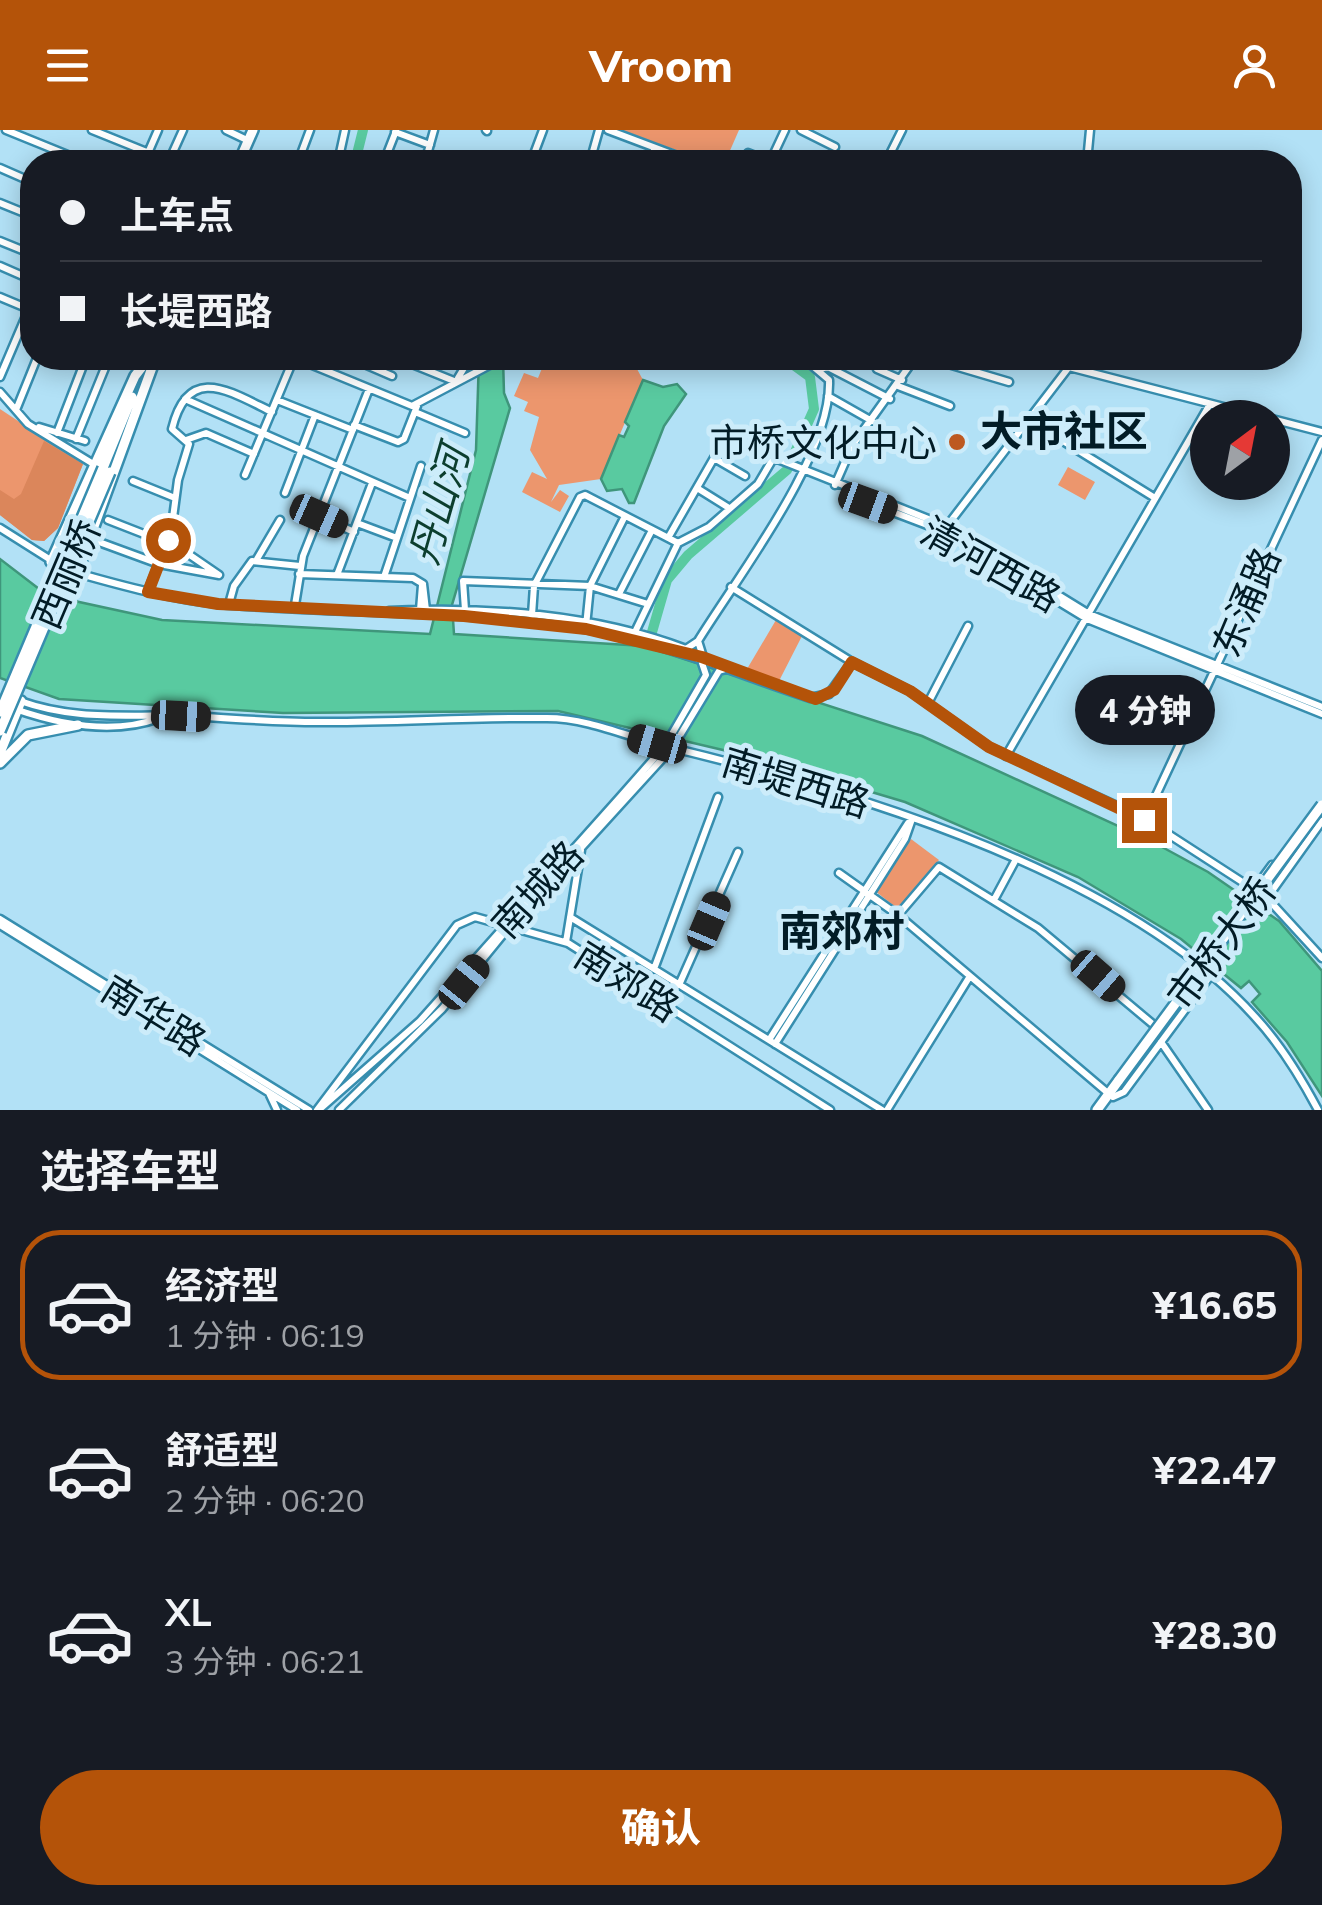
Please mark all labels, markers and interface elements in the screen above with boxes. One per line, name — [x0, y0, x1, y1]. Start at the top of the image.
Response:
text: Vroom — [589, 37, 733, 93]
icon: menu — [40, 38, 95, 93]
icon: person — [1227, 38, 1282, 93]
text: 上车点 — [120, 191, 234, 239]
text: 长堤西路 — [120, 287, 272, 335]
north arrow — [1190, 400, 1290, 500]
map controls — [1190, 400, 1290, 500]
district label: 大市社区 — [980, 404, 1148, 457]
place label: 市桥文化中心 — [709, 418, 937, 466]
marker: 市桥文化中心 — [946, 431, 968, 453]
water label: 丹山河 — [397, 434, 480, 570]
car — [835, 479, 901, 527]
car — [285, 490, 353, 542]
street label: 清河西路 — [913, 506, 1069, 622]
street label: 西丽桥 — [22, 512, 110, 636]
route start — [146, 518, 191, 563]
street label: 东涌路 — [1202, 540, 1290, 664]
callout: 4 分钟 — [1074, 675, 1214, 745]
text: 4 分钟 — [1099, 690, 1191, 730]
car — [150, 699, 212, 733]
car — [624, 721, 690, 767]
street label: 南堤西路 — [716, 737, 876, 827]
route end — [1122, 798, 1167, 843]
street label: 南城路 — [481, 831, 593, 947]
street label: 市桥大桥 — [1156, 868, 1286, 1018]
car — [683, 888, 735, 954]
district label: 南郊村 — [779, 904, 905, 957]
street label: 南郊路 — [566, 930, 688, 1032]
car — [1066, 945, 1130, 1007]
car — [433, 949, 495, 1015]
street label: 南华路 — [93, 964, 215, 1066]
text: 选择车型 — [40, 1142, 220, 1198]
icon: car — [45, 1260, 135, 1350]
text: 经济型 — [165, 1261, 279, 1309]
text: ¥16.65 — [1153, 1281, 1277, 1329]
text: 1 分钟 · 06:19 — [165, 1315, 365, 1355]
icon: car — [45, 1425, 135, 1515]
text: 舒适型 — [165, 1426, 279, 1474]
text: ¥22.47 — [1153, 1446, 1277, 1494]
text: 2 分钟 · 06:20 — [165, 1480, 365, 1520]
text: XL — [165, 1588, 212, 1636]
icon: car — [45, 1590, 135, 1680]
text: ¥28.30 — [1153, 1611, 1277, 1659]
text: 3 分钟 · 06:21 — [165, 1641, 365, 1681]
button: 确认 — [40, 1770, 1282, 1885]

